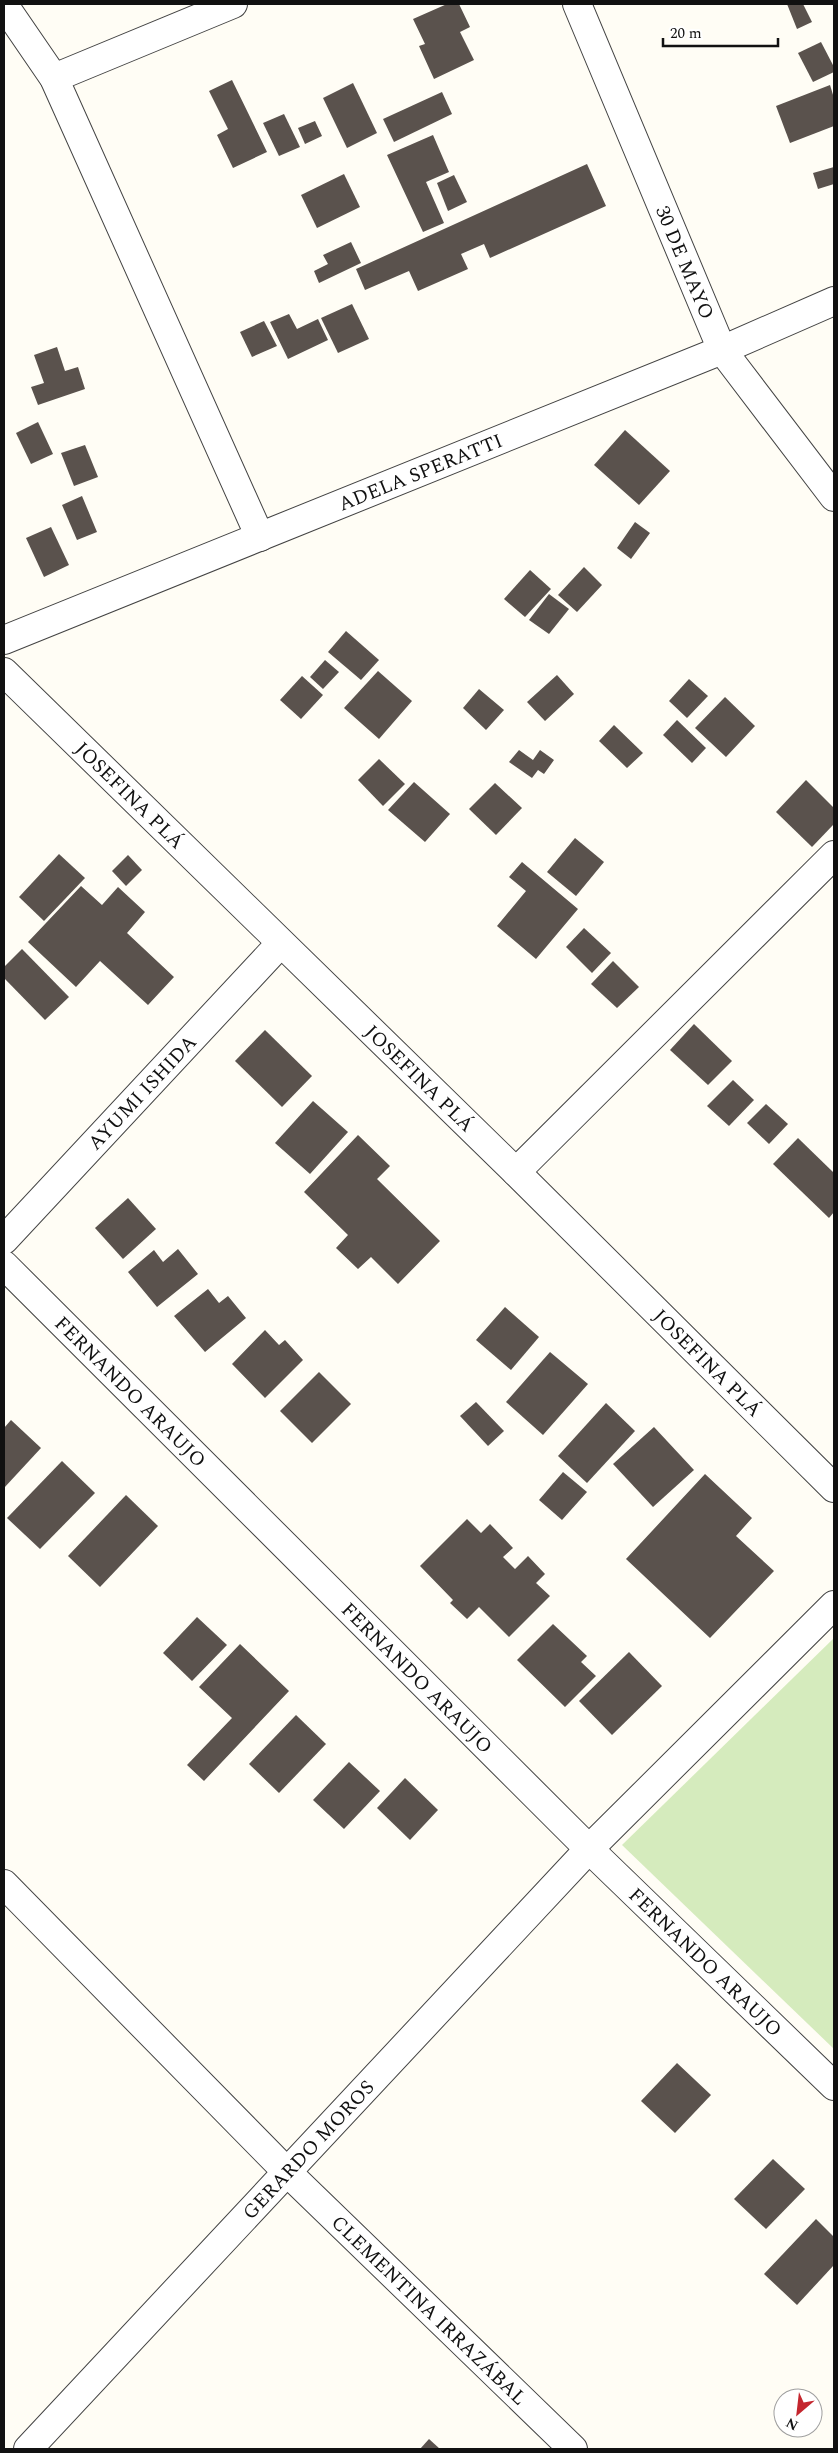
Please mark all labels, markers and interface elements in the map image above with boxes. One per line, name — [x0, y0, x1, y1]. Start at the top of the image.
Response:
scale bar — [663, 15, 778, 47]
text: 20 m — [670, 22, 702, 45]
street label: 30 DE MAYO — [647, 201, 721, 324]
street label: ADELA SPERATTI — [334, 426, 507, 519]
street label: JOSEFINA PLÁ — [68, 735, 191, 856]
street label: JOSEFINA PLÁ — [357, 1018, 481, 1139]
street label: AYUMI ISHIDA — [81, 1028, 204, 1157]
street label: JOSEFINA PLÁ — [646, 1302, 768, 1424]
street label: FERNANDO ARAUJO — [47, 1310, 213, 1475]
street label: FERNANDO ARAUJO — [334, 1596, 499, 1761]
street label: FERNANDO ARAUJO — [621, 1881, 789, 2044]
street label: GERARDO MOROS — [236, 2073, 382, 2227]
street label: CLEMENTINA IRRAZÁBAL — [324, 2209, 533, 2413]
north arrow — [773, 2388, 823, 2438]
text: N — [782, 2412, 802, 2436]

